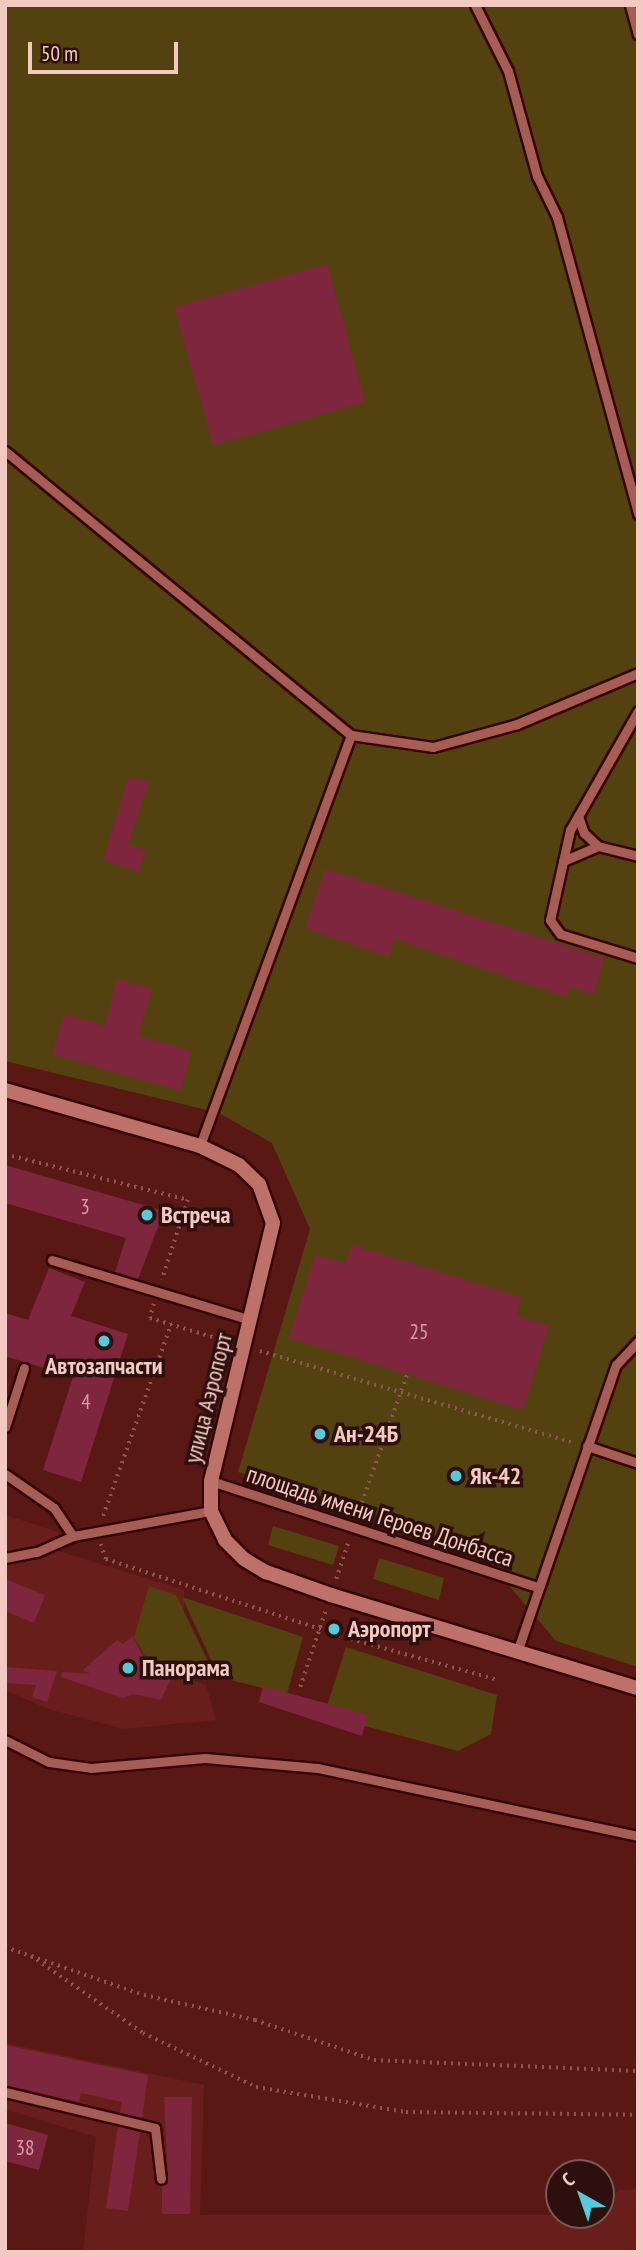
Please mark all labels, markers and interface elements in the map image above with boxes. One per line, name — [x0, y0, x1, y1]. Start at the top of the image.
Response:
scale bar — [32, 28, 182, 72]
text: 50 m — [41, 40, 78, 67]
house number: 3 — [80, 1194, 90, 1220]
place label: Встреча — [161, 1201, 230, 1229]
marker: Встреча — [139, 1207, 155, 1223]
house number: 25 — [410, 1319, 428, 1345]
street label: улица Аэропорт — [178, 1330, 238, 1466]
marker: Автозапчасти — [96, 1333, 112, 1349]
place label: Автозапчасти — [45, 1352, 163, 1380]
house number: 4 — [81, 1389, 91, 1415]
place label: Ан-24Б — [334, 1420, 398, 1448]
marker: Ан-24Б — [312, 1426, 328, 1442]
street label: площадь имени Героев Донбасса — [243, 1459, 517, 1573]
place label: Як-42 — [470, 1462, 521, 1490]
marker: Як-42 — [448, 1468, 464, 1484]
place label: Аэропорт — [348, 1615, 431, 1643]
marker: Аэропорт — [326, 1621, 342, 1637]
place label: Панорама — [142, 1654, 230, 1682]
marker: Панорама — [120, 1660, 136, 1676]
house number: 38 — [16, 2135, 34, 2161]
north arrow — [545, 2159, 615, 2229]
text: С — [557, 2167, 579, 2191]

